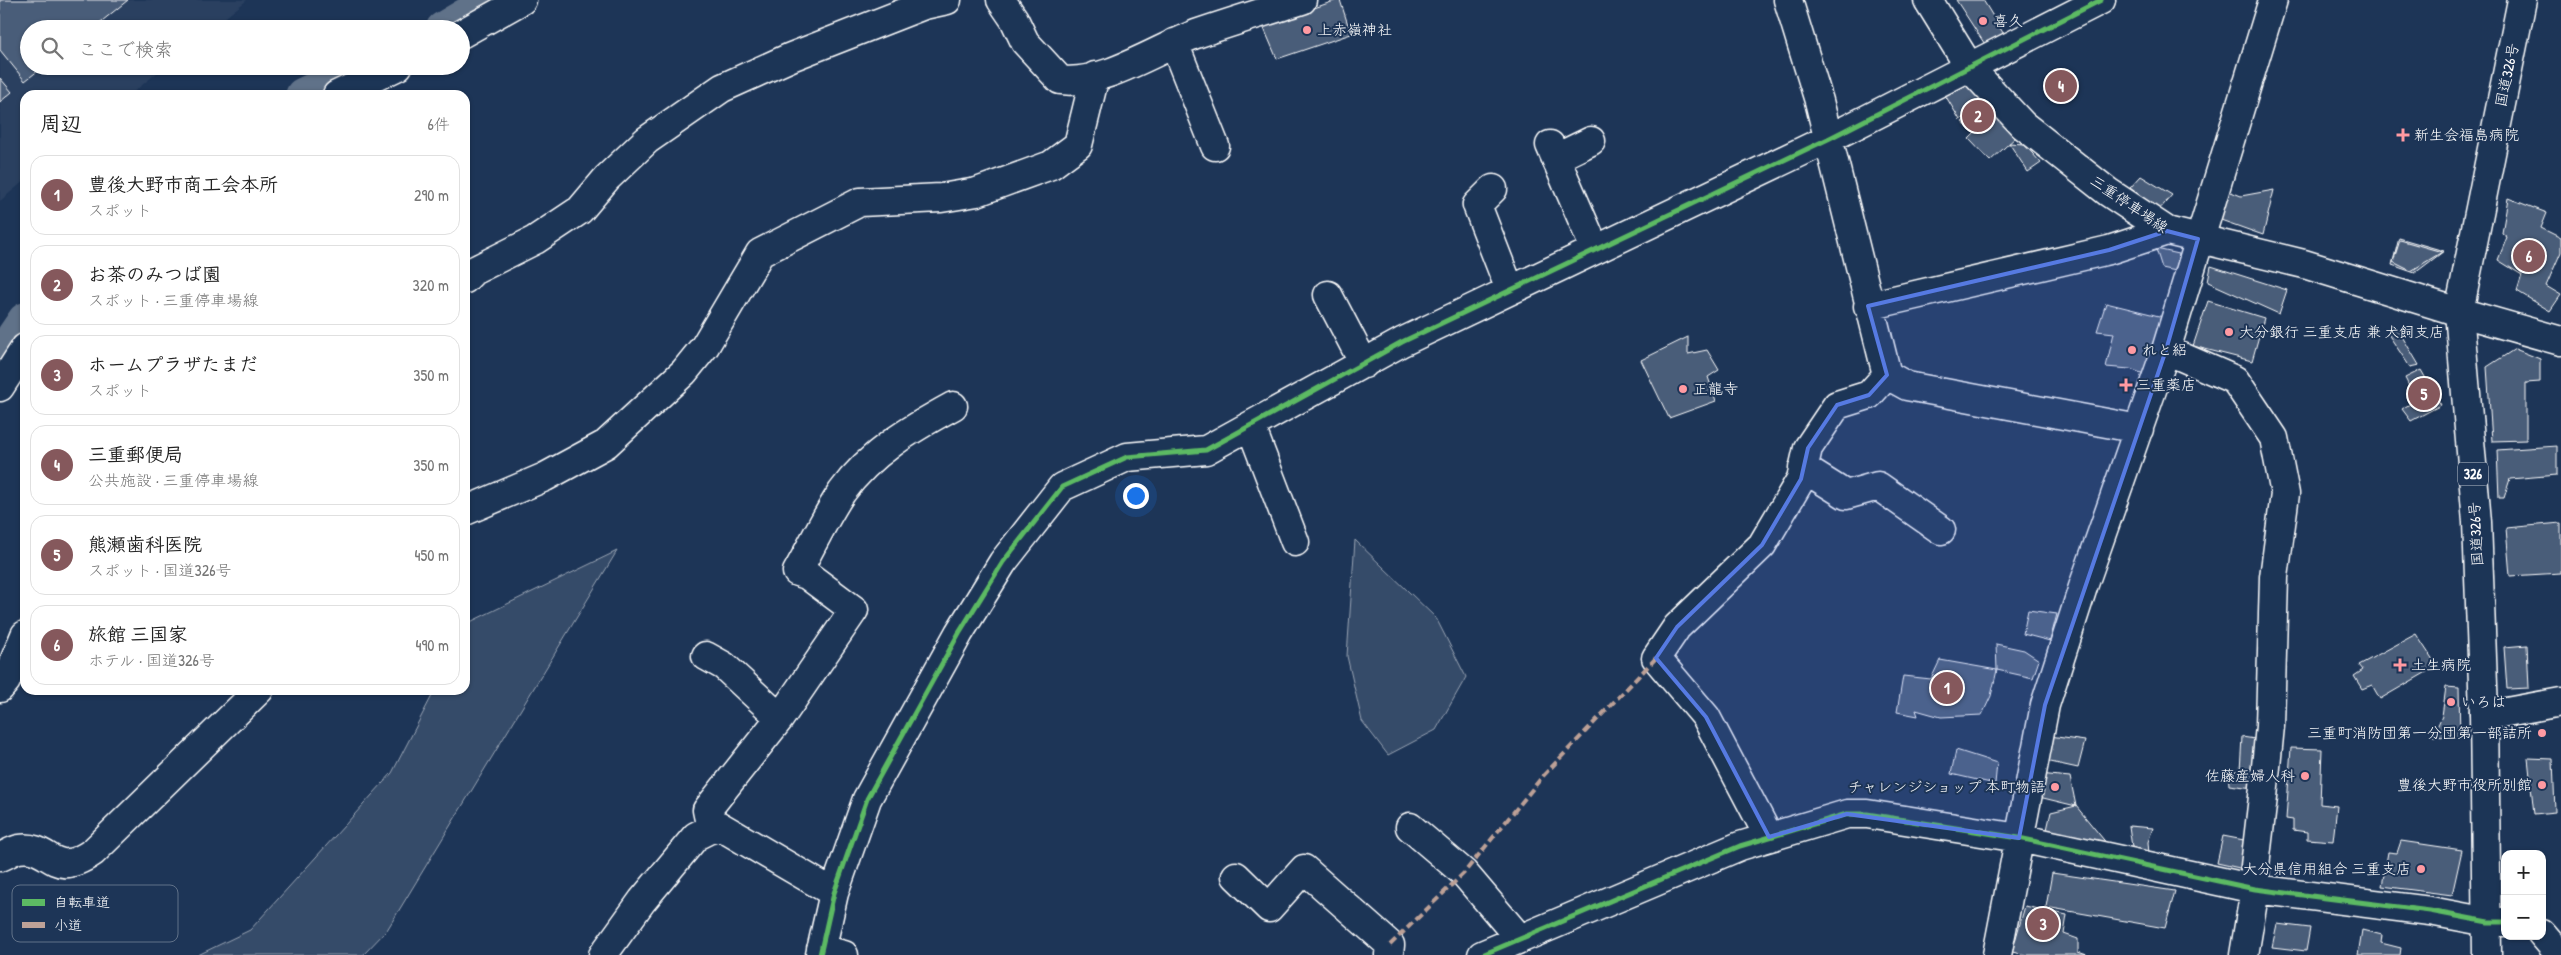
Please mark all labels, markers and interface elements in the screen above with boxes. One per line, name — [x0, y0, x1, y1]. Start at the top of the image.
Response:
place label: 喜久 — [1993, 10, 2023, 31]
marker: 喜久 — [1977, 15, 1989, 27]
place label: 上赤嶺神社 — [1317, 19, 1392, 40]
search box — [20, 20, 470, 75]
marker: 上赤嶺神社 — [1301, 24, 1313, 36]
icon: search — [38, 34, 66, 62]
text: ここで検索 — [78, 36, 173, 62]
street label: 国道326号 — [2490, 41, 2524, 109]
pin: 4 — [2045, 67, 2077, 105]
pin: 2 — [1962, 97, 1994, 135]
text: 周辺 — [40, 109, 82, 138]
text: 6件 — [428, 113, 450, 135]
place label: 新生会福島病院 — [2414, 124, 2519, 145]
marker: 新生会福島病院 — [2396, 128, 2410, 142]
street label: 三重停車場線 — [2086, 170, 2172, 237]
text: 豊後大野市商工会本所 — [88, 171, 278, 197]
text: 1 — [54, 184, 60, 206]
text: 290 m — [414, 184, 449, 206]
text: スポット — [88, 199, 152, 221]
pin: 6 — [2513, 237, 2545, 275]
text: お茶のみつば園 — [88, 261, 221, 287]
text: 2 — [53, 274, 61, 296]
text: 320 m — [413, 274, 449, 296]
text: スポット · 三重停車場線 — [88, 289, 259, 311]
place label: 大分銀行 三重支店 兼 犬飼支店 — [2239, 321, 2444, 342]
marker: 大分銀行 三重支店 兼 犬飼支店 — [2223, 326, 2235, 338]
place label: れと絽 — [2142, 339, 2187, 360]
marker: れと絽 — [2126, 344, 2138, 356]
text: ホームプラザたまだ — [88, 351, 258, 377]
text: 3 — [53, 364, 61, 386]
text: 350 m — [413, 364, 449, 386]
place label: 三重薬店 — [2136, 374, 2196, 395]
pin: 5 — [2408, 375, 2440, 413]
place label: 正龍寺 — [1693, 378, 1738, 399]
text: スポット — [88, 379, 152, 401]
marker: 三重薬店 — [2120, 379, 2132, 391]
marker: 正龍寺 — [1677, 383, 1689, 395]
text: 三重郵便局 — [88, 441, 183, 467]
text: 4 — [54, 454, 60, 476]
text: 350 m — [413, 454, 449, 476]
road number: 326 — [2458, 462, 2488, 486]
text: 公共施設 · 三重停車場線 — [88, 469, 259, 491]
your location — [1123, 483, 1149, 509]
street label: 国道326号 — [2463, 501, 2488, 567]
text: 熊瀬歯科医院 — [88, 531, 202, 557]
text: 5 — [54, 544, 60, 566]
text: 450 m — [415, 544, 449, 566]
text: スポット · 国道326号 — [88, 559, 232, 581]
text: 旅館 三国家 — [88, 621, 187, 647]
text: 6 — [54, 634, 60, 656]
text: 490 m — [415, 634, 449, 656]
text: ホテル · 国道326号 — [88, 649, 215, 671]
place label: 土生病院 — [2411, 654, 2471, 675]
marker: 土生病院 — [2393, 658, 2407, 672]
pin: 1 — [1931, 669, 1963, 707]
place label: いろは — [2461, 691, 2506, 712]
marker: いろは — [2445, 696, 2457, 708]
place label: 三重町消防団第一分団第一部詰所 — [2307, 722, 2532, 743]
marker: 三重町消防団第一分団第一部詰所 — [2536, 727, 2548, 739]
place label: 佐藤産婦人科 — [2205, 765, 2295, 786]
marker: 佐藤産婦人科 — [2299, 770, 2311, 782]
place label: 豊後大野市役所別館 — [2397, 774, 2532, 795]
place label: チャレンジショップ 本町物語 — [1847, 776, 2045, 797]
marker: 豊後大野市役所別館 — [2536, 779, 2548, 791]
marker: チャレンジショップ 本町物語 — [2049, 781, 2061, 793]
map controls — [2501, 850, 2546, 940]
button: + — [2501, 850, 2546, 895]
place label: 大分県信用組合 三重支店 — [2243, 858, 2411, 879]
marker: 大分県信用組合 三重支店 — [2415, 863, 2427, 875]
legend — [12, 885, 178, 942]
text: 自転車道 — [54, 892, 110, 911]
button: − — [2501, 895, 2546, 940]
pin: 3 — [2027, 905, 2059, 943]
text: 小道 — [54, 915, 82, 934]

